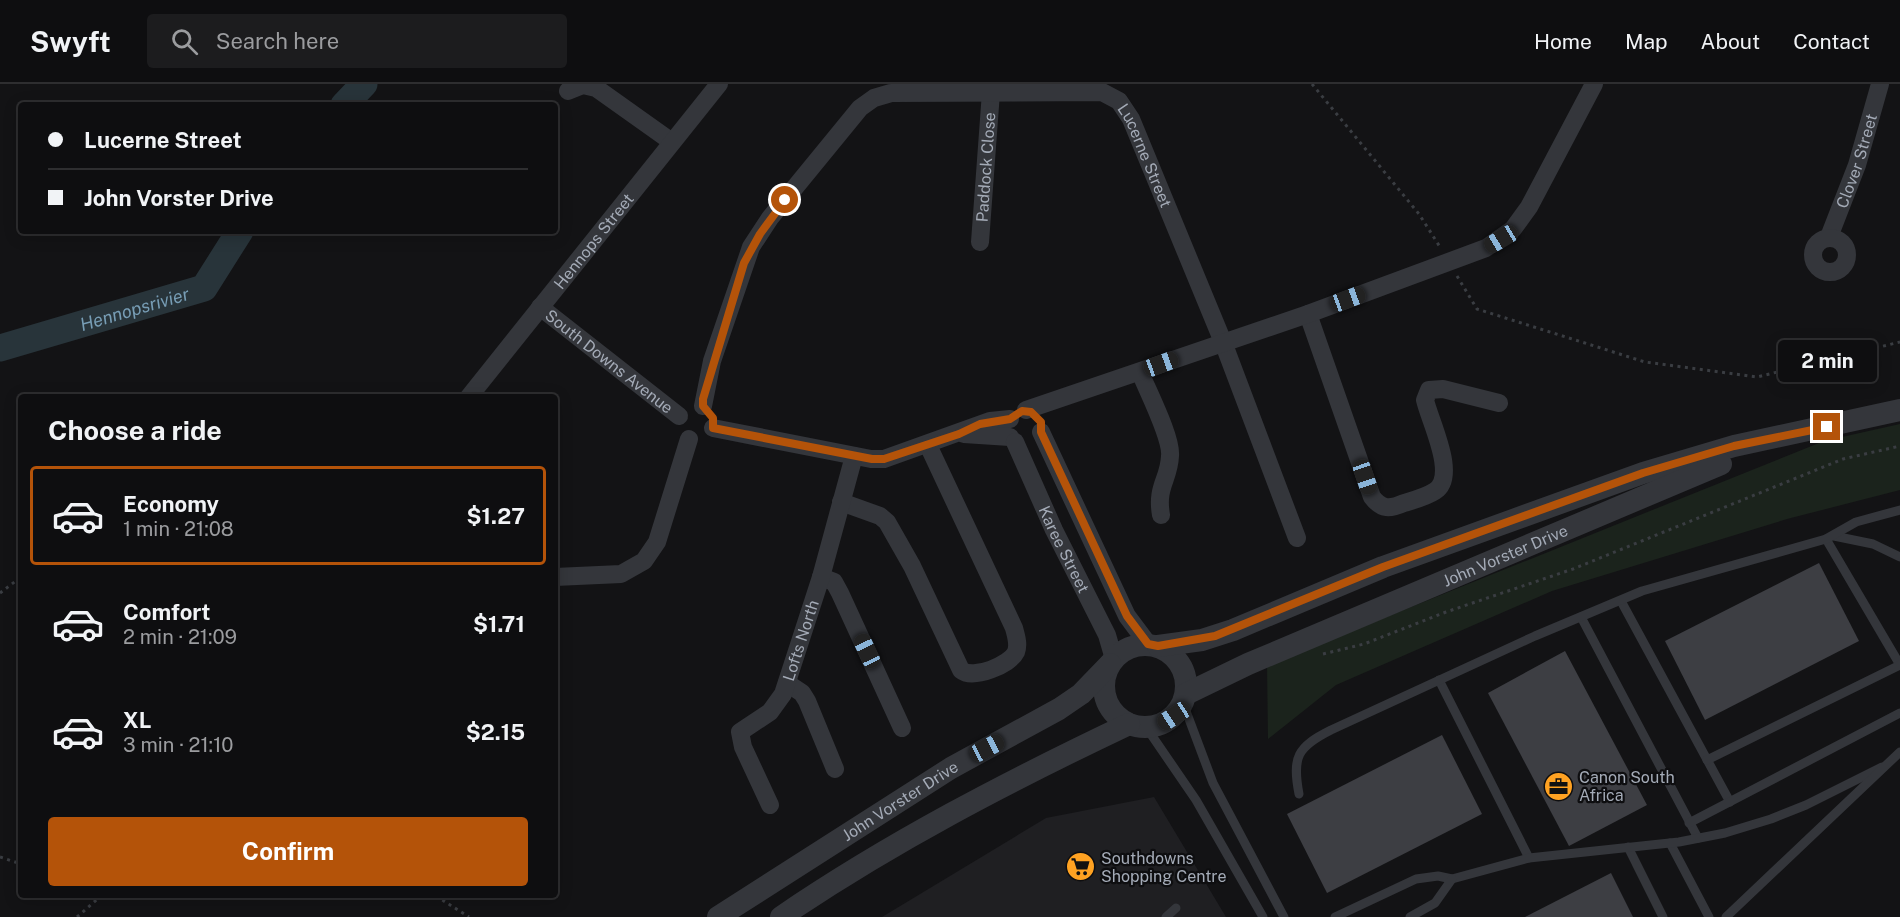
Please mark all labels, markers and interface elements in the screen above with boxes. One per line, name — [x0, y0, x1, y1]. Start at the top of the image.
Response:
search box — [147, 14, 567, 68]
text: Swyft — [30, 25, 111, 58]
icon: search — [168, 25, 201, 58]
text: Search here — [216, 28, 339, 54]
text: Home — [1534, 29, 1592, 54]
text: Map — [1625, 29, 1668, 54]
text: About — [1701, 29, 1760, 54]
text: Contact — [1793, 29, 1870, 54]
street label: Lucerne Street — [1114, 100, 1176, 210]
street label: Paddock Close — [972, 112, 999, 223]
street label: Clover Street — [1832, 112, 1881, 211]
text: Lucerne Street — [84, 127, 242, 153]
text: John Vorster Drive — [84, 185, 274, 211]
route start — [771, 186, 798, 213]
street label: Hennops Street — [550, 189, 637, 293]
car — [1481, 222, 1521, 256]
water label: Hennopsrivier — [77, 282, 192, 334]
car — [1328, 284, 1368, 314]
street label: South Downs Avenue — [542, 305, 677, 417]
callout: 2 min — [1778, 340, 1876, 382]
car — [1141, 349, 1181, 379]
text: 2 min — [1801, 349, 1854, 373]
route end — [1813, 413, 1840, 440]
text: Choose a ride — [48, 414, 222, 446]
car — [1351, 457, 1379, 497]
icon: car — [51, 489, 105, 543]
text: Economy — [123, 491, 219, 517]
text: $1.27 — [467, 503, 525, 529]
street label: Karee Street — [1035, 503, 1094, 596]
text: 1 min · 21:08 — [123, 517, 234, 541]
street label: John Vorster Drive — [1440, 520, 1571, 590]
icon: car — [51, 597, 105, 651]
street label: Lofts North — [778, 597, 822, 683]
text: Comfort — [123, 599, 210, 625]
text: $1.71 — [473, 611, 525, 637]
text: 2 min · 21:09 — [123, 625, 237, 649]
car — [851, 631, 883, 671]
car — [1154, 699, 1194, 733]
icon: car — [51, 705, 105, 759]
text: XL — [123, 707, 151, 733]
text: $2.15 — [466, 719, 525, 745]
car — [967, 732, 1007, 764]
text: 3 min · 21:10 — [123, 733, 234, 757]
street label: John Vorster Drive — [838, 757, 961, 845]
place label: Canon South Africa — [1579, 768, 1675, 805]
office icon: Canon South Africa — [1542, 770, 1574, 802]
button: Confirm — [48, 817, 528, 886]
place label: Southdowns Shopping Centre — [1101, 849, 1227, 886]
supermarket icon: Southdowns Shopping Centre — [1064, 851, 1096, 883]

